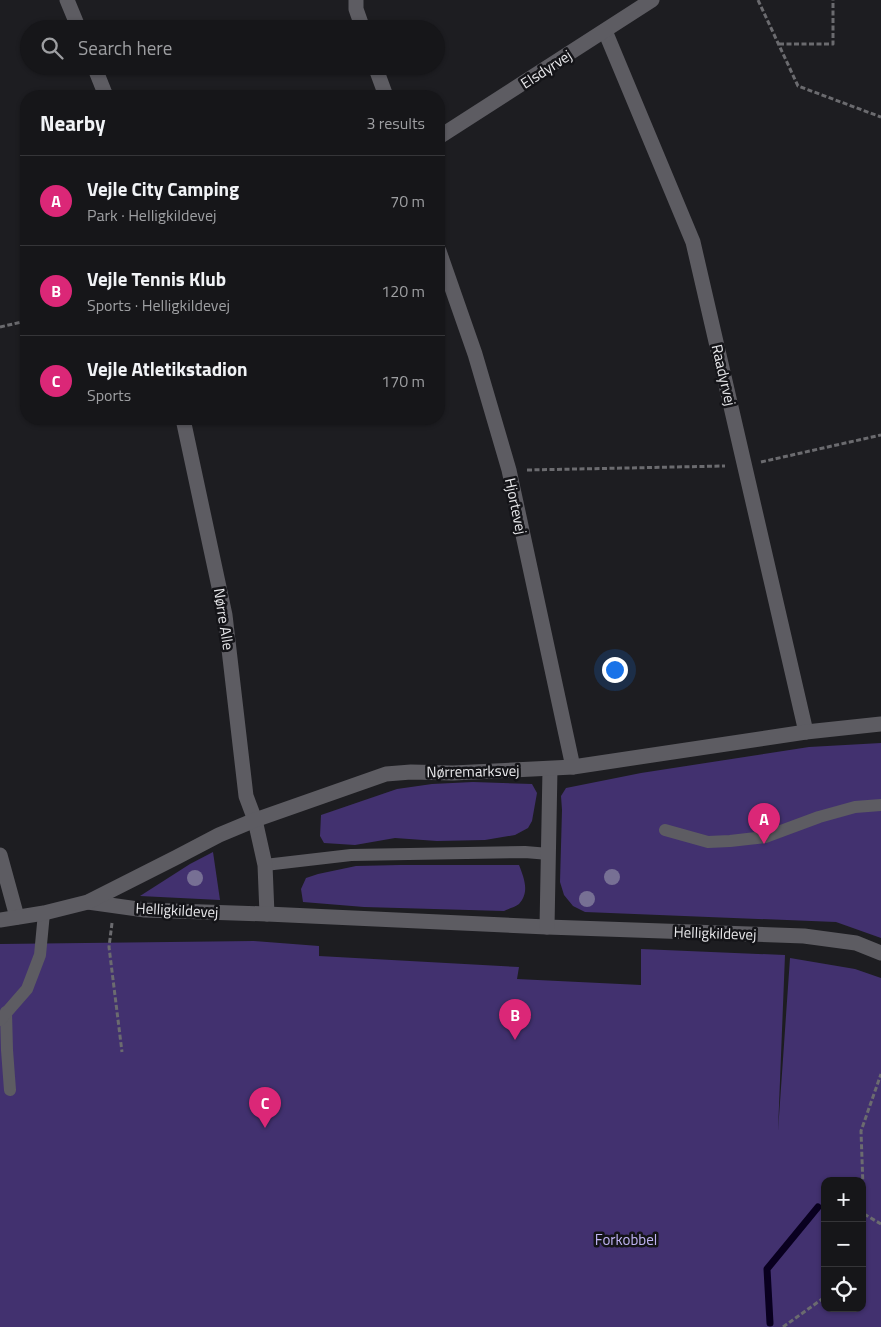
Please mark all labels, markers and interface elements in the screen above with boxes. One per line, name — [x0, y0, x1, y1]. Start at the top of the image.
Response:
search box — [20, 20, 445, 75]
text: Search here — [78, 33, 172, 62]
icon: search — [38, 34, 66, 62]
street label: Elsdyrvej — [516, 44, 576, 94]
text: Nearby — [40, 107, 105, 139]
text: 3 results — [366, 111, 425, 135]
text: Vejle City Camping — [87, 174, 239, 203]
text: A — [51, 189, 61, 213]
text: 70 m — [390, 189, 425, 213]
text: Park · Helligkildevej — [87, 203, 216, 227]
text: Vejle Tennis Klub — [87, 264, 226, 293]
text: B — [51, 279, 61, 303]
text: 120 m — [381, 279, 425, 303]
text: Sports · Helligkildevej — [87, 293, 230, 317]
street label: Raadyrvej — [706, 342, 742, 408]
text: Vejle Atletikstadion — [87, 354, 248, 383]
text: C — [52, 369, 60, 393]
text: 170 m — [381, 369, 425, 393]
text: Sports — [87, 383, 131, 407]
street label: Hjortevej — [499, 476, 533, 536]
street label: Nørre Alle — [208, 586, 240, 652]
your location — [602, 657, 628, 683]
street label: Nørremarksvej — [426, 759, 520, 783]
pin: A — [748, 803, 780, 844]
street label: Helligkildevej — [135, 896, 219, 924]
street label: Helligkildevej — [673, 920, 757, 946]
pin: B — [499, 999, 531, 1040]
pin: C — [249, 1087, 281, 1128]
map controls — [821, 1177, 866, 1312]
button: + — [821, 1177, 866, 1222]
button: − — [821, 1222, 866, 1267]
park label: Forkobbel — [595, 1228, 657, 1251]
button: locate — [821, 1267, 866, 1312]

